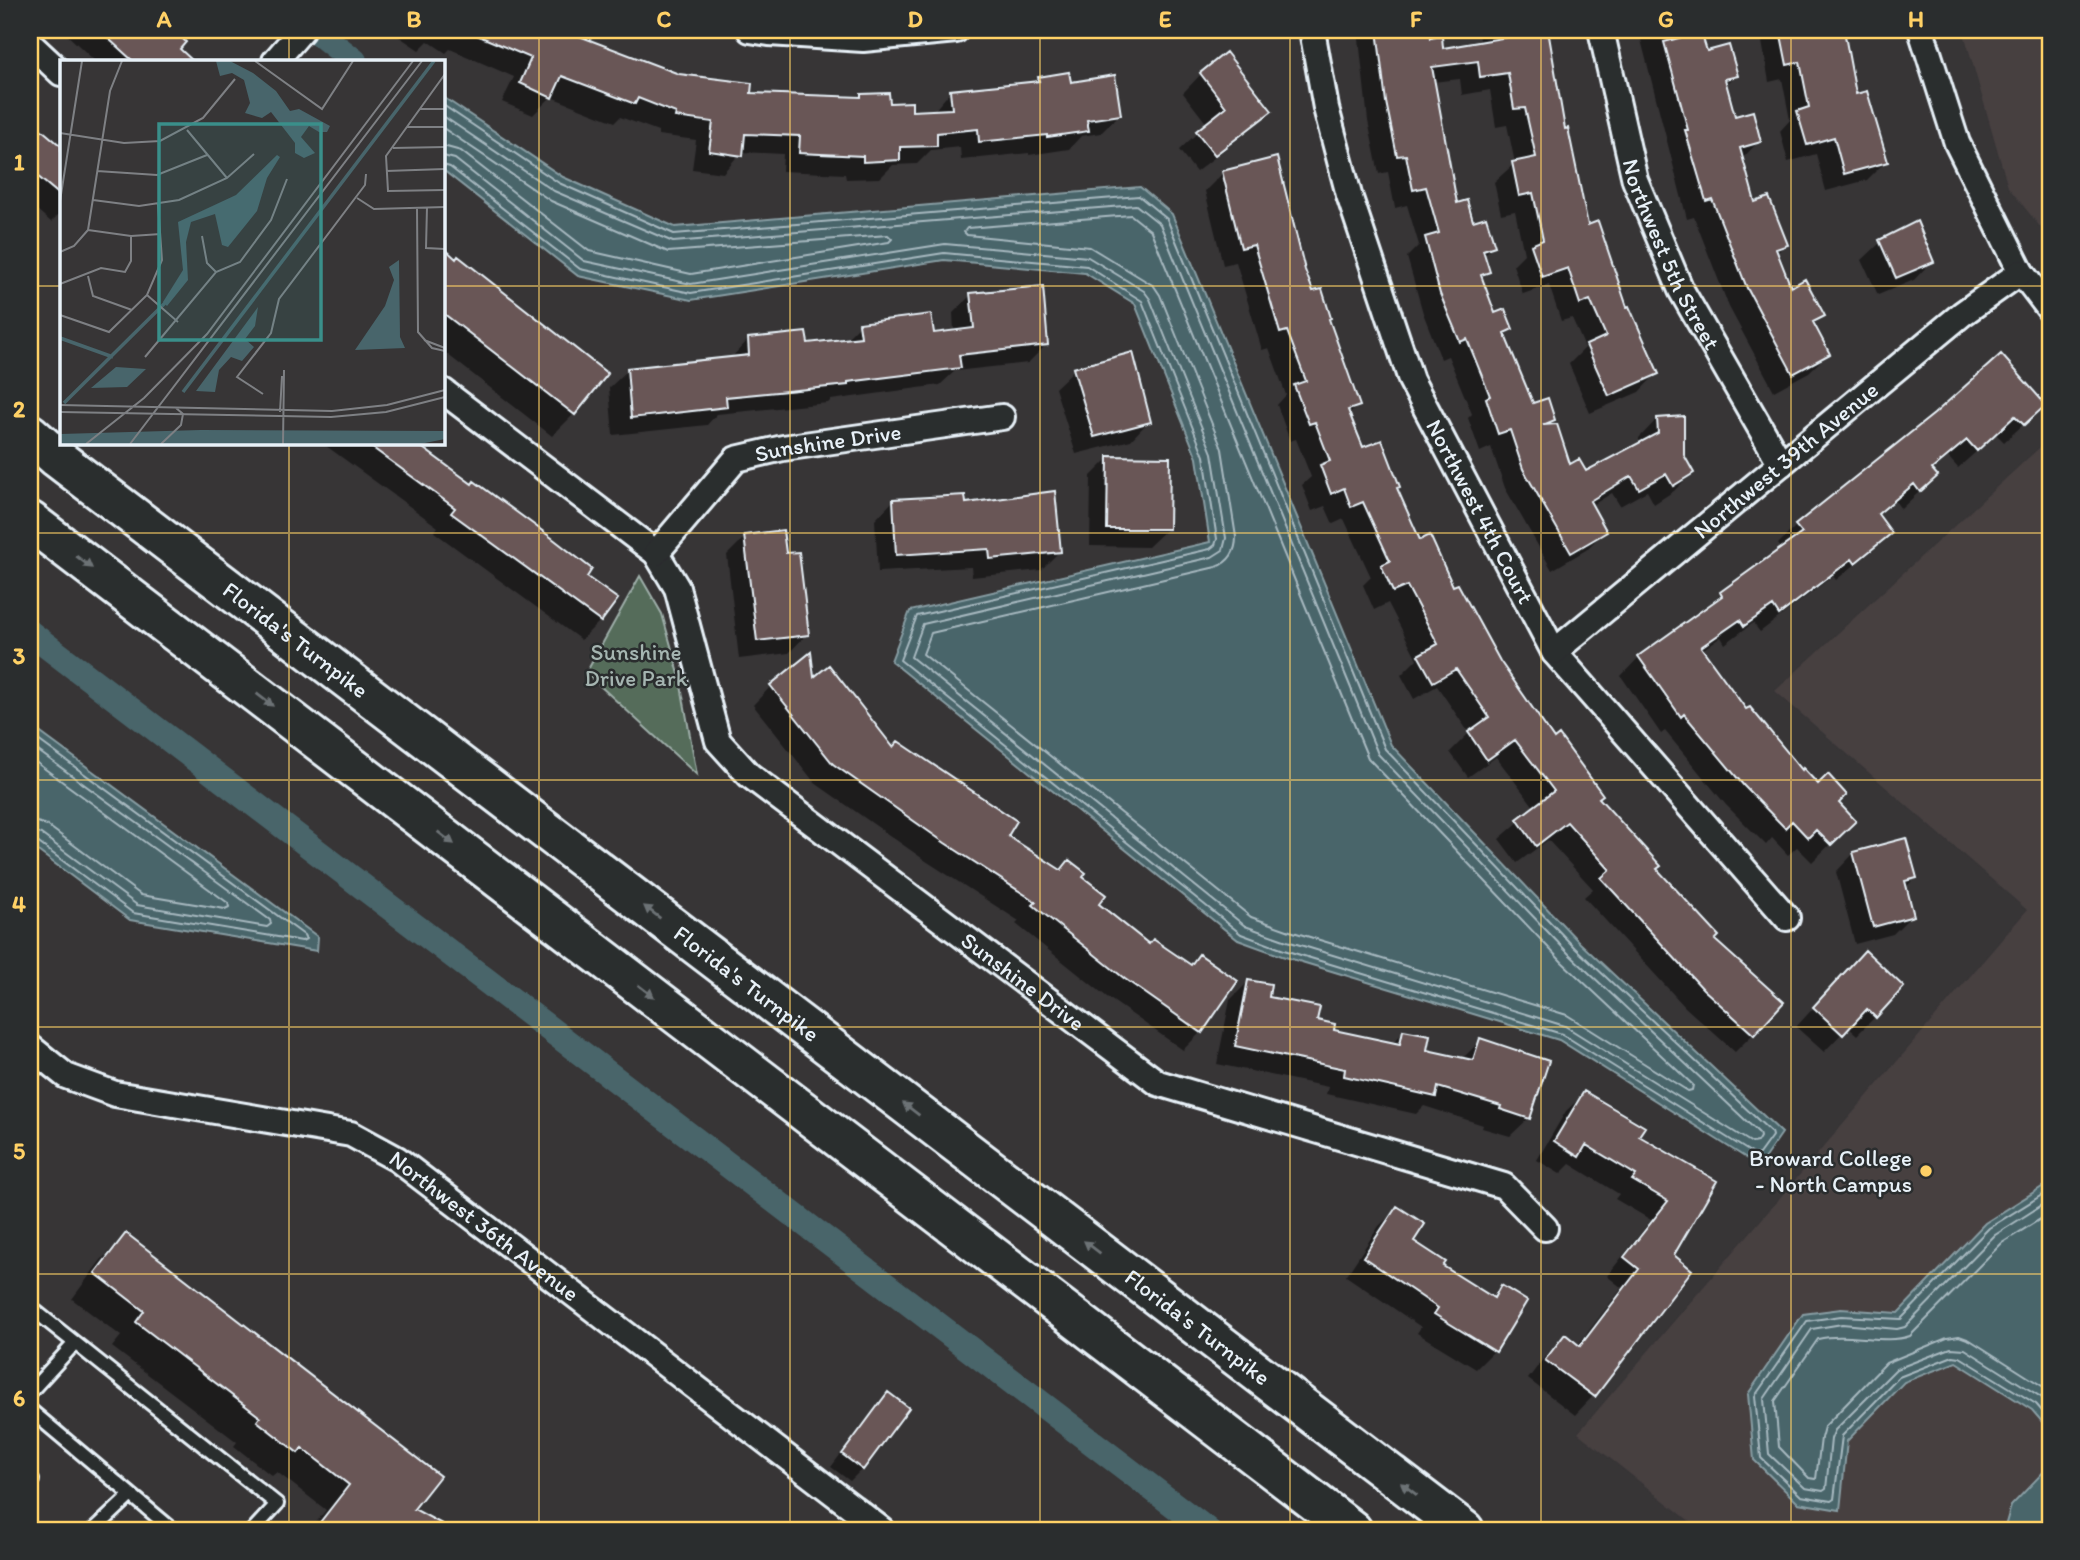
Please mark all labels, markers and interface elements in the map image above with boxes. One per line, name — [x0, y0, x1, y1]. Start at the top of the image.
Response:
text: A — [156, 5, 172, 33]
text: B — [407, 5, 422, 33]
text: C — [657, 5, 672, 33]
text: D — [907, 5, 923, 33]
text: E — [1159, 5, 1172, 33]
text: F — [1410, 5, 1423, 33]
text: G — [1658, 5, 1674, 33]
text: H — [1908, 5, 1924, 33]
inset map — [60, 60, 444, 444]
text: 1 — [14, 148, 25, 176]
street label: Northwest 5th Street — [1617, 156, 1726, 355]
street label: Northwest 39th Avenue — [1688, 375, 1884, 545]
text: 2 — [13, 395, 26, 423]
street label: Northwest 4th Court — [1420, 415, 1540, 609]
street label: Sunshine Drive — [752, 417, 903, 468]
one-way arrow — [75, 555, 93, 569]
street label: Florida's Turnpike — [217, 575, 374, 704]
park label: Sunshine Drive Park — [584, 638, 688, 692]
text: 3 — [13, 642, 26, 670]
one-way arrow — [256, 693, 274, 707]
one-way arrow — [436, 831, 454, 846]
text: 4 — [12, 890, 26, 918]
one-way arrow — [643, 905, 661, 919]
street label: Florida's Turnpike — [668, 919, 825, 1048]
street label: Sunshine Drive — [956, 926, 1091, 1037]
one-way arrow — [637, 984, 655, 998]
one-way arrow — [902, 1103, 920, 1117]
text: 5 — [13, 1137, 25, 1165]
street label: Northwest 36th Avenue — [384, 1144, 585, 1307]
place label: Broward College - North Campus — [1749, 1144, 1912, 1198]
marker: Broward College - North Campus — [1918, 1163, 1934, 1179]
one-way arrow — [1083, 1240, 1101, 1254]
street label: Florida's Turnpike — [1119, 1263, 1276, 1391]
text: 6 — [13, 1384, 25, 1412]
one-way arrow — [1400, 1482, 1418, 1496]

